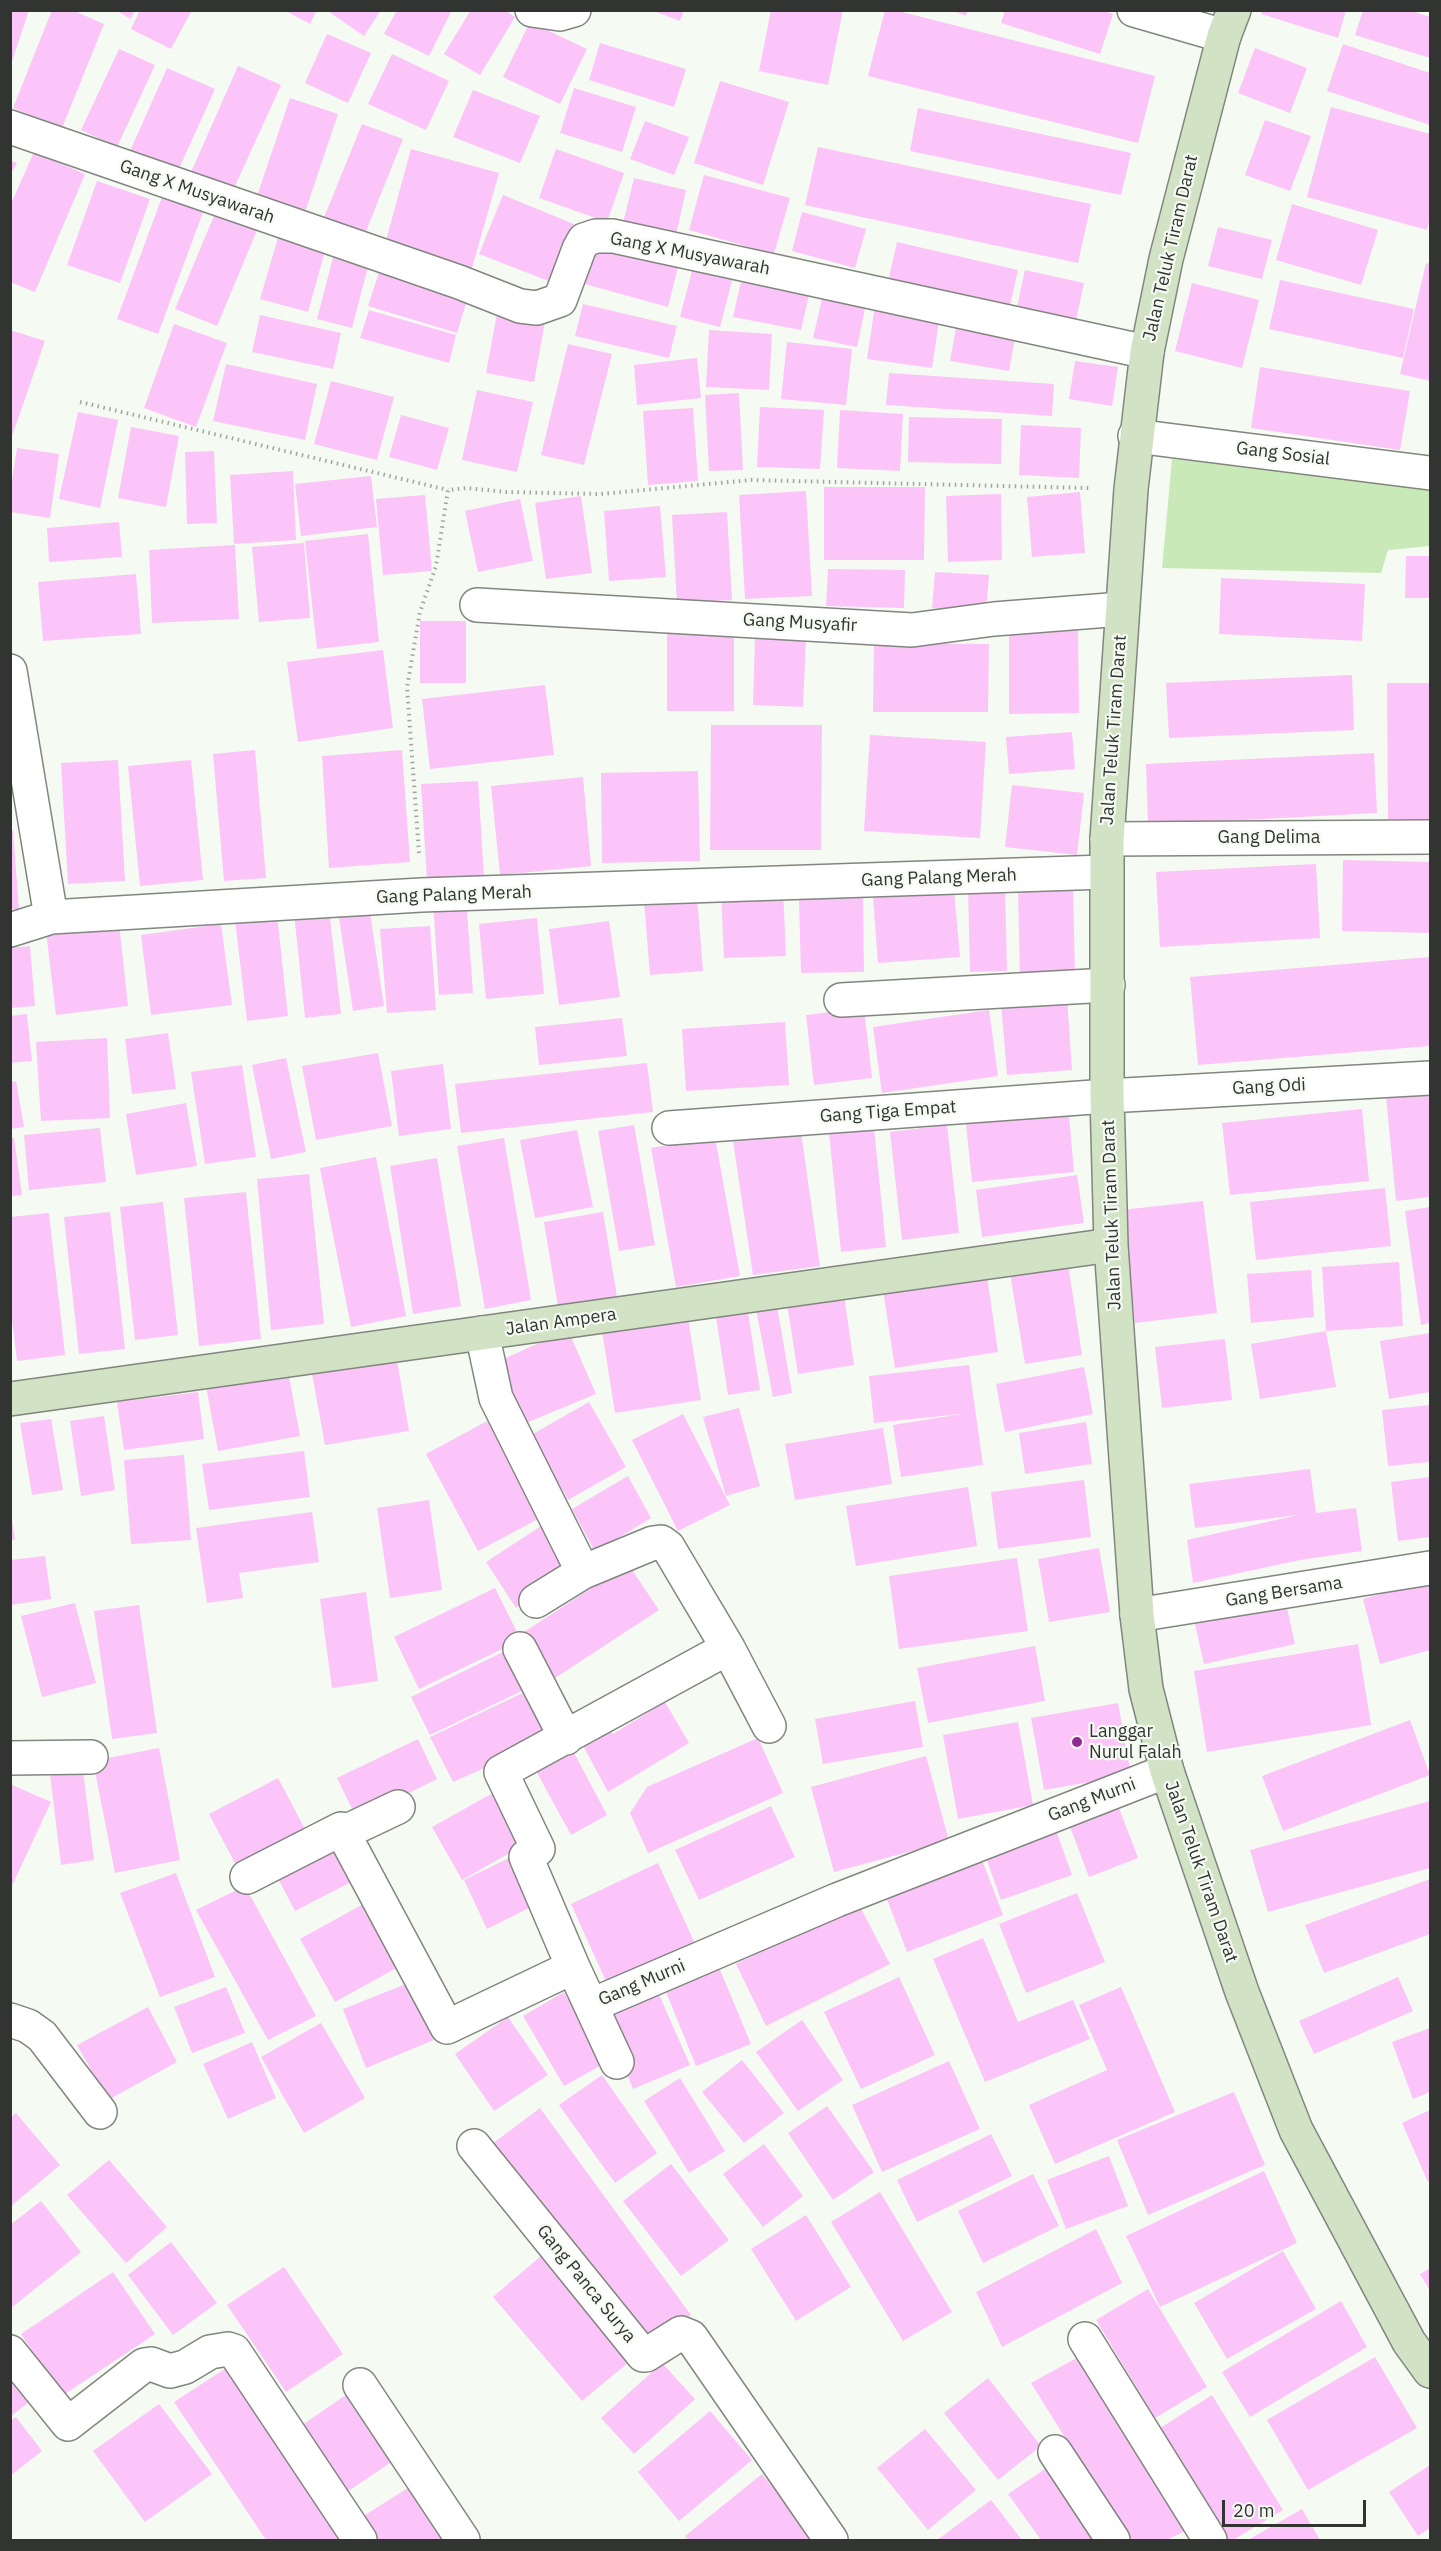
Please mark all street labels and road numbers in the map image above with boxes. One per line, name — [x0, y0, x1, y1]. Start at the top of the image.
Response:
street label: Jalan Teluk Tiram Darat — [1139, 153, 1203, 343]
street label: Gang X Musyawarah — [117, 155, 277, 229]
street label: Gang X Musyawarah — [608, 228, 772, 280]
street label: Gang Sosial — [1235, 438, 1331, 470]
street label: Gang Musyafir — [742, 609, 858, 637]
street label: Jalan Teluk Tiram Darat — [1097, 634, 1131, 826]
street label: Gang Delima — [1218, 827, 1320, 849]
street label: Gang Palang Merah — [861, 864, 1017, 892]
street label: Gang Palang Merah — [376, 881, 532, 909]
street label: Gang Odi — [1232, 1074, 1306, 1100]
street label: Gang Tiga Empat — [819, 1096, 957, 1128]
street label: Jalan Teluk Tiram Darat — [1098, 1119, 1126, 1311]
street label: Jalan Ampera — [504, 1304, 618, 1340]
street label: Gang Bersama — [1224, 1572, 1344, 1612]
street label: Gang Murni — [1045, 1773, 1139, 1827]
street label: Jalan Teluk Tiram Darat — [1160, 1778, 1242, 1966]
street label: Gang Murni — [595, 1955, 689, 2011]
street label: Gang Panca Surya — [532, 2221, 640, 2347]

